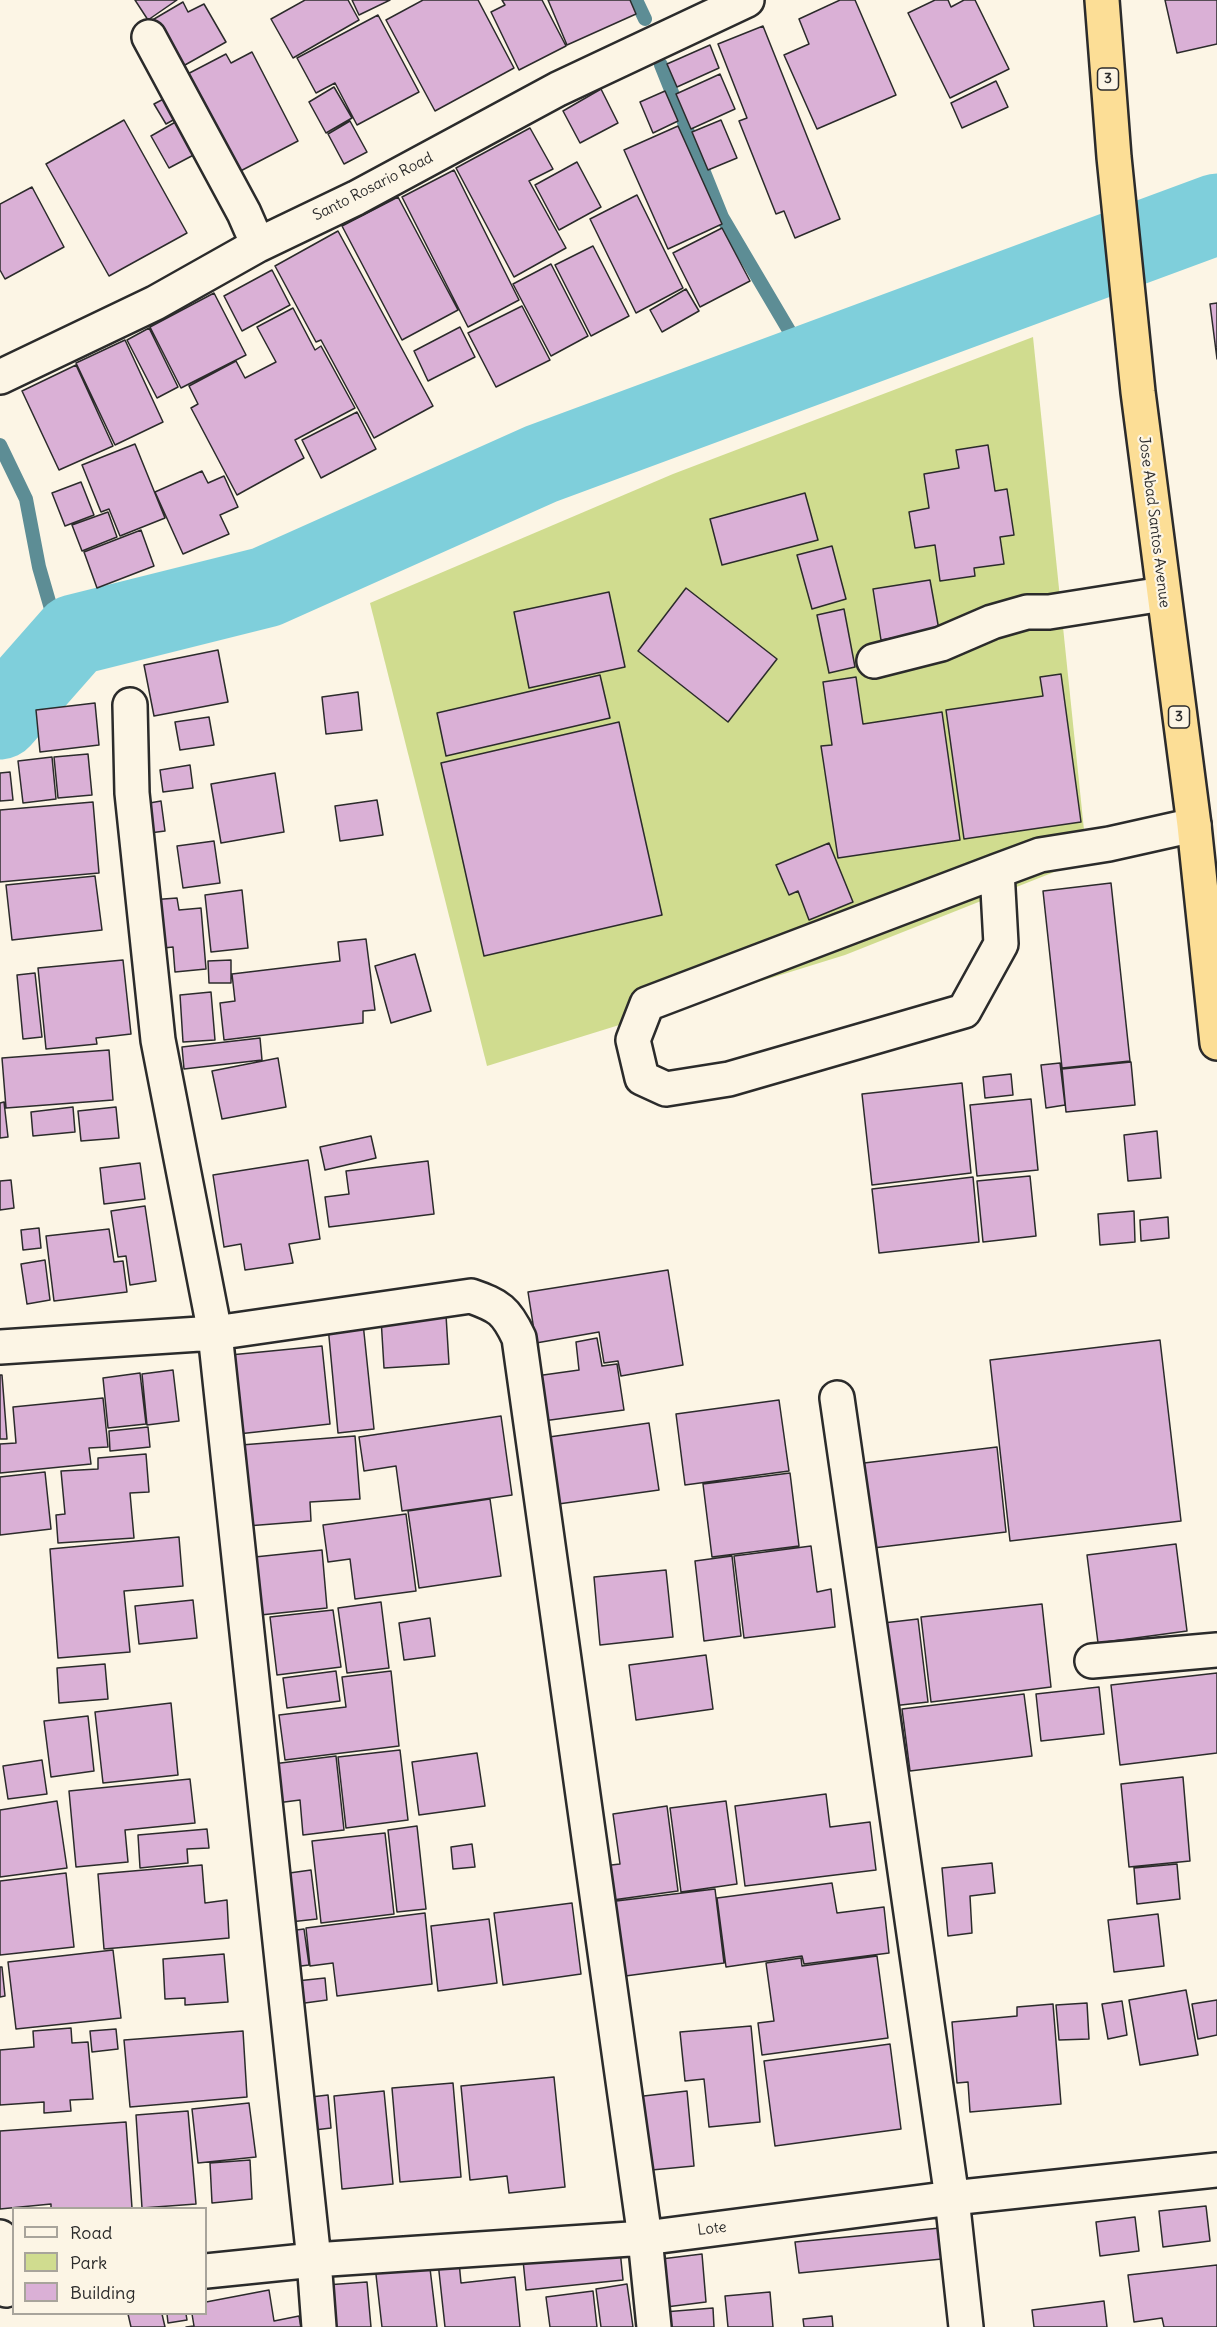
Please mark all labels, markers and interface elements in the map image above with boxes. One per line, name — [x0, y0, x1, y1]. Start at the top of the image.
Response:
road number: 3 — [1098, 68, 1118, 90]
street label: Santo Rosario Road — [310, 149, 436, 225]
street label: Jose Abad Santos Avenue — [1135, 435, 1173, 609]
road number: 3 — [1168, 706, 1190, 728]
legend — [12, 2207, 207, 2315]
street label: Lote — [696, 2218, 728, 2240]
text: Road — [70, 2221, 112, 2244]
text: Park — [70, 2251, 107, 2274]
text: Building — [70, 2281, 135, 2304]

